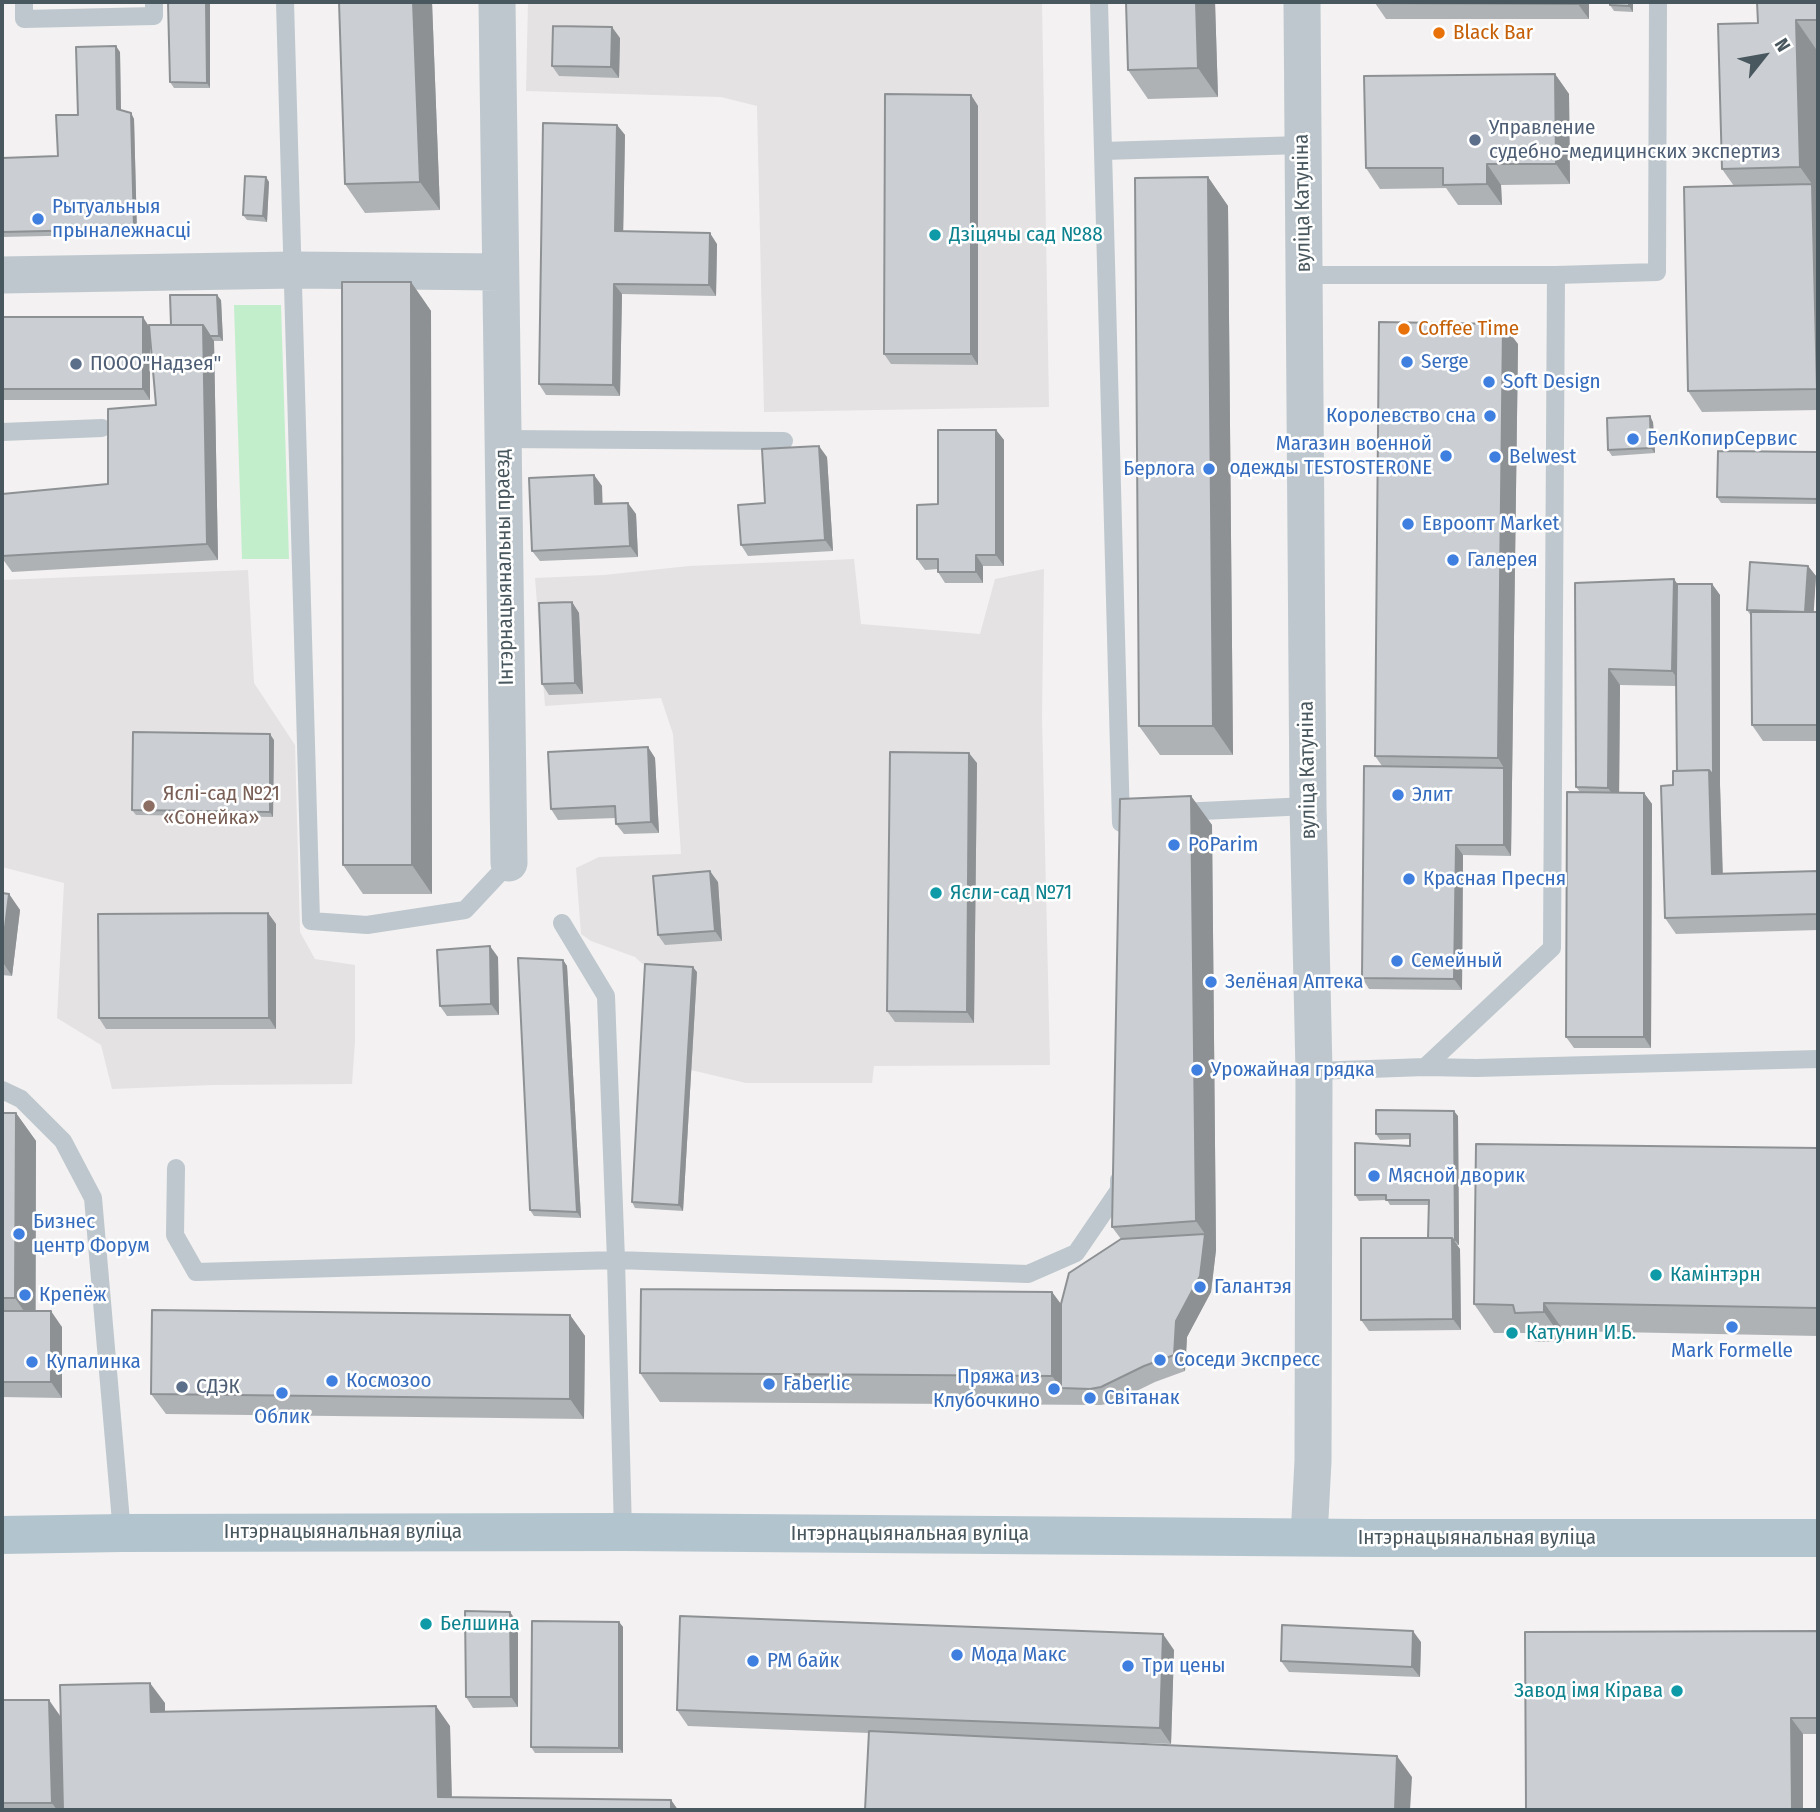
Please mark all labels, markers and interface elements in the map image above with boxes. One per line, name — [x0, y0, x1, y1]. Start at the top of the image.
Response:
place label: Black Bar — [1453, 20, 1533, 46]
north arrow — [1729, 21, 1799, 91]
marker: Black Bar — [1431, 25, 1447, 41]
text: N — [1770, 34, 1795, 56]
place label: Управление судебно-медицинских экспертиз — [1489, 115, 1781, 165]
marker: Управление судебно-медицинских экспертиз — [1467, 132, 1483, 148]
street label: вуліца Катуніна — [1289, 133, 1317, 273]
place label: Рытуальныя прыналежнасці — [52, 194, 191, 244]
marker: Рытуальныя прыналежнасці — [30, 211, 46, 227]
place label: Дзіцячы сад №88 — [949, 222, 1103, 248]
marker: Дзіцячы сад №88 — [927, 227, 943, 243]
place label: Coffee Time — [1418, 316, 1519, 342]
marker: Coffee Time — [1396, 321, 1412, 337]
place label: Serge — [1421, 349, 1469, 375]
place label: ПООО"Надзея" — [90, 351, 222, 377]
marker: Serge — [1399, 354, 1415, 370]
marker: ПООО"Надзея" — [68, 356, 84, 372]
place label: Soft Design — [1503, 369, 1600, 395]
marker: Soft Design — [1481, 374, 1497, 390]
place label: Королевство сна — [1326, 403, 1476, 429]
marker: Королевство сна — [1482, 408, 1498, 424]
place label: БелКопирСервис — [1647, 426, 1797, 452]
place label: Магазин военной одежды TESTOSTERONE — [1229, 431, 1432, 481]
marker: БелКопирСервис — [1625, 431, 1641, 447]
place label: Belwest — [1509, 444, 1576, 470]
street label: Інтэрнацыянальны праезд — [490, 448, 520, 686]
marker: Магазин военной одежды TESTOSTERONE — [1438, 448, 1454, 464]
marker: Belwest — [1487, 449, 1503, 465]
place label: Берлога — [1123, 456, 1195, 482]
marker: Берлога — [1201, 461, 1217, 477]
place label: Евроопт Market — [1422, 511, 1559, 537]
marker: Евроопт Market — [1400, 516, 1416, 532]
place label: Галерея — [1467, 547, 1538, 573]
marker: Галерея — [1445, 552, 1461, 568]
street label: вуліца Катуніна — [1294, 700, 1322, 840]
place label: Яслі-сад №21 «Сонейка» — [163, 781, 280, 831]
place label: Элит — [1412, 782, 1453, 808]
marker: Элит — [1390, 787, 1406, 803]
marker: Яслі-сад №21 «Сонейка» — [141, 798, 157, 814]
place label: PoParim — [1188, 832, 1258, 858]
marker: PoParim — [1166, 837, 1182, 853]
place label: Красная Пресня — [1423, 866, 1566, 892]
marker: Красная Пресня — [1401, 871, 1417, 887]
place label: Ясли-сад №71 — [950, 880, 1072, 906]
marker: Ясли-сад №71 — [928, 885, 944, 901]
place label: Семейный — [1411, 948, 1502, 974]
marker: Семейный — [1389, 953, 1405, 969]
place label: Зелёная Аптека — [1225, 969, 1364, 995]
marker: Зелёная Аптека — [1203, 974, 1219, 990]
place label: Урожайная грядка — [1211, 1057, 1375, 1083]
marker: Урожайная грядка — [1189, 1062, 1205, 1078]
place label: Мясной дворик — [1388, 1163, 1525, 1189]
marker: Мясной дворик — [1366, 1168, 1382, 1184]
place label: Бизнес центр Форум — [33, 1209, 150, 1259]
marker: Бизнес центр Форум — [11, 1226, 27, 1242]
place label: Камінтэрн — [1670, 1262, 1761, 1288]
marker: Камінтэрн — [1648, 1267, 1664, 1283]
place label: Галантэя — [1214, 1274, 1292, 1300]
marker: Галантэя — [1192, 1279, 1208, 1295]
place label: Крепёж — [39, 1282, 107, 1308]
marker: Крепёж — [17, 1287, 33, 1303]
marker: Mark Formelle — [1724, 1319, 1740, 1335]
place label: Катунин И.Б. — [1526, 1320, 1636, 1346]
marker: Катунин И.Б. — [1504, 1325, 1520, 1341]
place label: Mark Formelle — [1671, 1338, 1793, 1364]
place label: Соседи Экспресс — [1174, 1347, 1320, 1373]
place label: Купалинка — [46, 1349, 141, 1375]
marker: Соседи Экспресс — [1152, 1352, 1168, 1368]
marker: Купалинка — [24, 1354, 40, 1370]
place label: Пряжа из Клубочкино — [933, 1364, 1040, 1414]
place label: Космозоо — [346, 1368, 432, 1394]
place label: Faberlic — [783, 1371, 850, 1397]
marker: Космозоо — [324, 1373, 340, 1389]
place label: СДЭК — [196, 1374, 240, 1400]
marker: Faberlic — [761, 1376, 777, 1392]
marker: СДЭК — [174, 1379, 190, 1395]
marker: Пряжа из Клубочкино — [1046, 1381, 1062, 1397]
marker: Облик — [274, 1385, 290, 1401]
place label: Світанак — [1104, 1385, 1180, 1411]
marker: Світанак — [1082, 1390, 1098, 1406]
place label: Облик — [254, 1404, 310, 1430]
street label: Інтэрнацыянальная вуліца — [224, 1519, 462, 1545]
street label: Інтэрнацыянальная вуліца — [791, 1521, 1029, 1547]
street label: Інтэрнацыянальная вуліца — [1358, 1525, 1596, 1551]
place label: Белшина — [440, 1611, 520, 1637]
marker: Белшина — [418, 1616, 434, 1632]
place label: Мода Макс — [971, 1642, 1066, 1668]
marker: Мода Макс — [949, 1647, 965, 1663]
place label: РМ байк — [767, 1648, 839, 1674]
marker: РМ байк — [745, 1653, 761, 1669]
place label: Три цены — [1142, 1653, 1226, 1679]
marker: Три цены — [1120, 1658, 1136, 1674]
place label: Завод імя Кірава — [1514, 1678, 1663, 1704]
marker: Завод імя Кірава — [1669, 1683, 1685, 1699]

